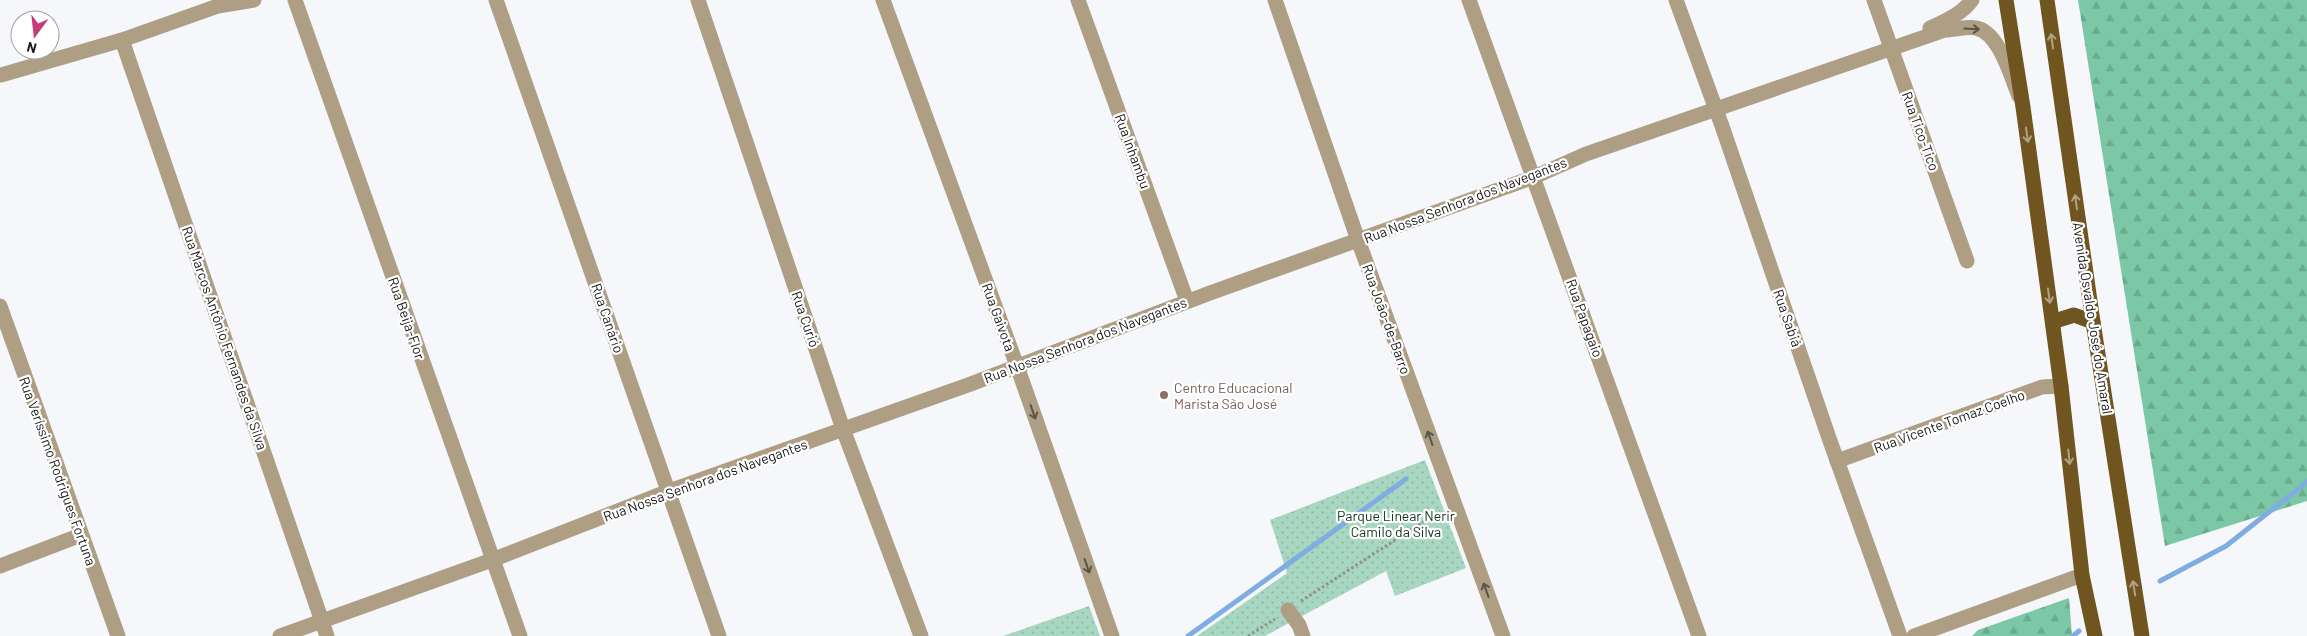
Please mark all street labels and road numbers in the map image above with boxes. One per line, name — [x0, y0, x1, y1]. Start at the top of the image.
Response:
street label: Rua Tico-Tico — [1899, 89, 1943, 173]
street label: Rua Inhambu — [1112, 111, 1154, 191]
street label: Rua Nossa Senhora dos Navegantes — [1361, 153, 1569, 247]
street label: Avenida Osvaldo José do Amaral — [2069, 221, 2117, 415]
street label: Rua Marcos Antônio Fernandes da Silva — [179, 224, 271, 452]
street label: Rua João-de-Barro — [1359, 262, 1415, 376]
street label: Rua Beija-Flor — [385, 275, 429, 361]
street label: Rua Papagaio — [1563, 276, 1607, 360]
street label: Rua Canário — [588, 281, 628, 355]
street label: Rua Gaivota — [979, 281, 1019, 353]
street label: Rua Sabiá — [1770, 287, 1806, 349]
street label: Rua Curió — [788, 289, 824, 349]
street label: Rua Nossa Senhora dos Navegantes — [981, 293, 1189, 387]
street label: Rua Veríssimo Rodrigues Fortuna — [16, 374, 100, 568]
street label: Rua Vicente Tomaz Coelho — [1871, 386, 2027, 456]
street label: Rua Nossa Senhora dos Navegantes — [601, 435, 810, 525]

